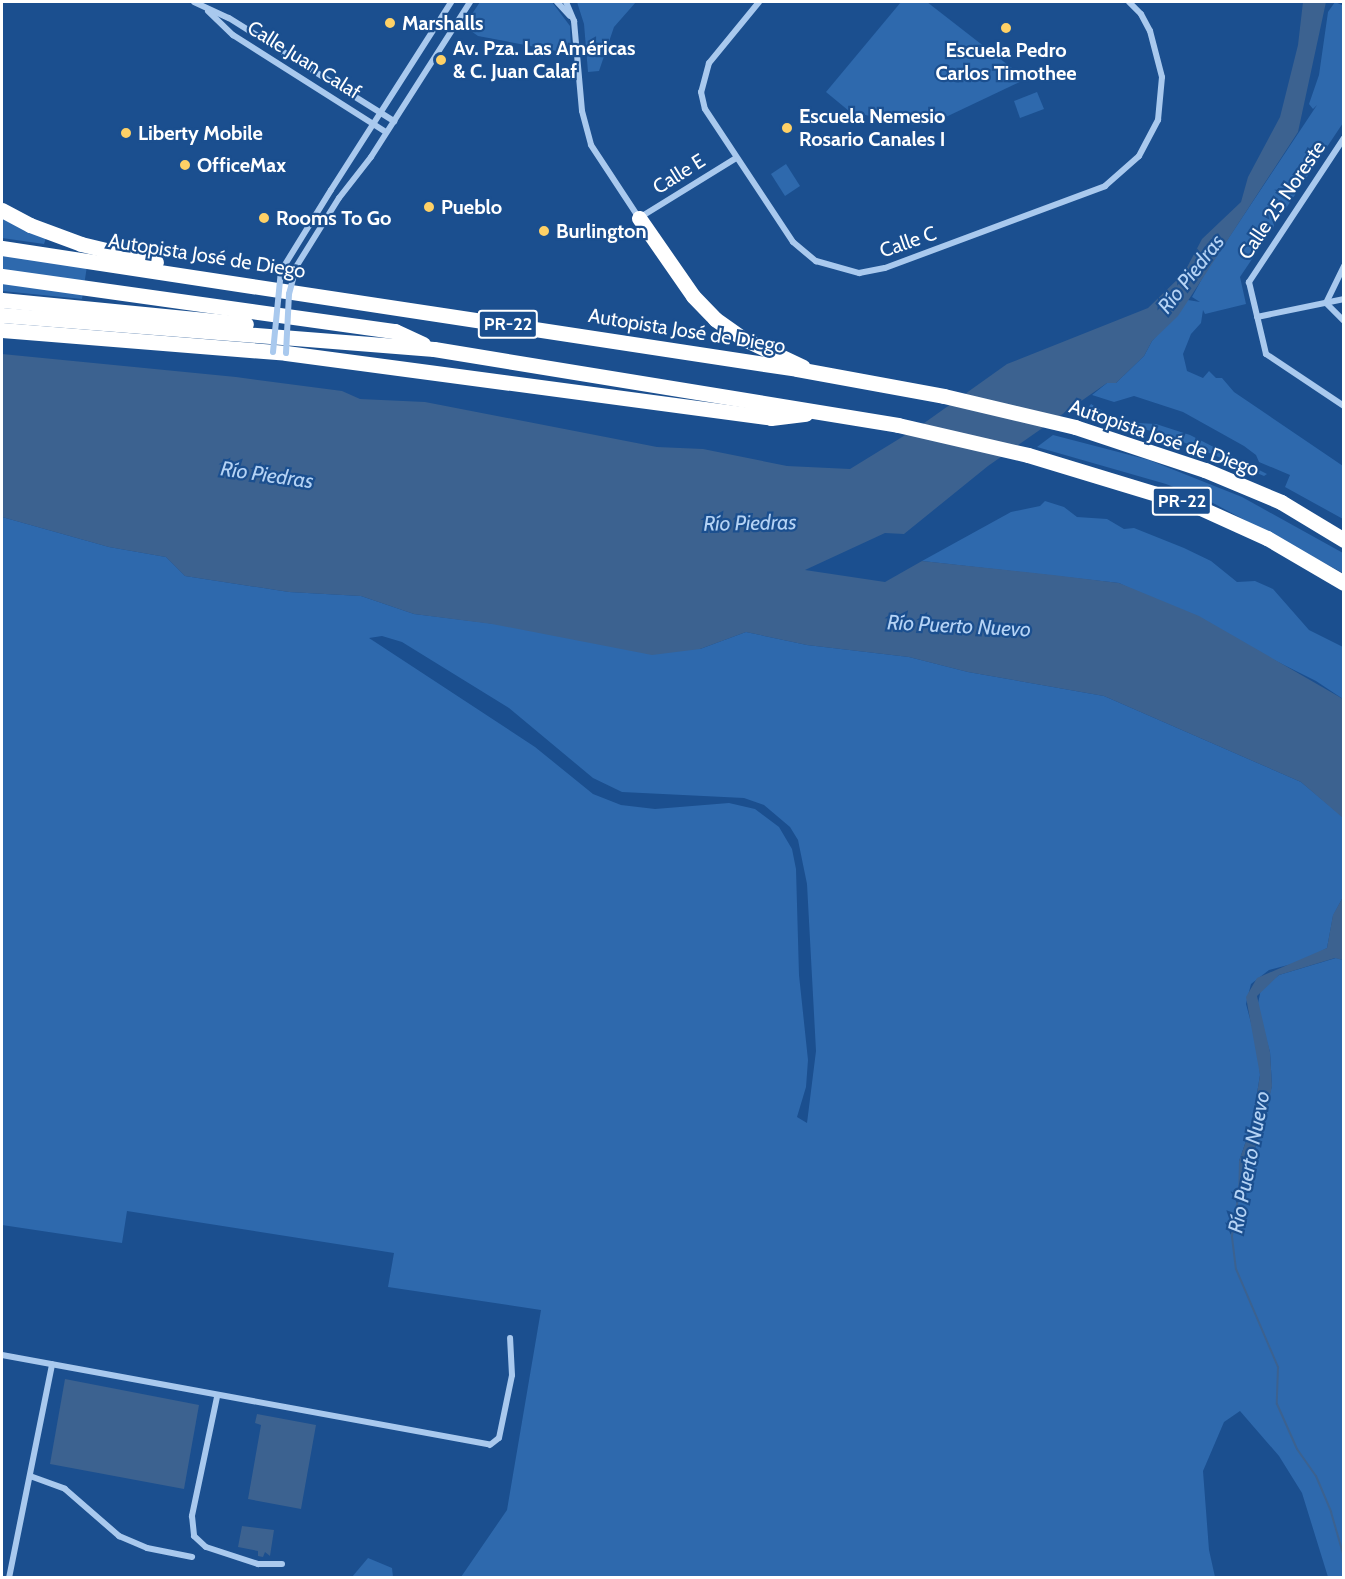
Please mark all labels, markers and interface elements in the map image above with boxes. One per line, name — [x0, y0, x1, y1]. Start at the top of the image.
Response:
place label: Marshalls — [402, 11, 484, 35]
street label: Calle Juan Calaf — [243, 16, 365, 104]
marker: Marshalls — [383, 16, 397, 30]
marker: Escuela Pedro Carlos Timothee — [999, 21, 1013, 35]
place label: Av. Pza. Las Américas & C. Juan Calaf — [453, 36, 635, 83]
place label: Escuela Pedro Carlos Timothee — [935, 38, 1077, 85]
marker: Av. Pza. Las Américas & C. Juan Calaf — [434, 53, 448, 67]
place label: Escuela Nemesio Rosario Canales I — [799, 104, 945, 151]
place label: Liberty Mobile — [138, 121, 263, 145]
marker: Escuela Nemesio Rosario Canales I — [780, 121, 794, 135]
marker: Liberty Mobile — [119, 126, 133, 140]
street label: Calle 25 Noreste — [1233, 136, 1331, 264]
street label: Calle E — [648, 149, 710, 199]
place label: OfficeMax — [197, 153, 286, 177]
marker: OfficeMax — [178, 158, 192, 172]
place label: Pueblo — [441, 195, 502, 219]
marker: Pueblo — [422, 200, 436, 214]
place label: Rooms To Go — [276, 206, 391, 230]
marker: Rooms To Go — [257, 211, 271, 225]
place label: Burlington — [556, 219, 646, 243]
street label: Calle C — [877, 221, 939, 263]
marker: Burlington — [537, 224, 551, 238]
street label: Autopista José de Diego — [107, 229, 307, 283]
water label: Río Piedras — [1152, 229, 1230, 319]
street label: Autopista José de Diego — [587, 304, 787, 358]
road number: PR-22 — [476, 309, 540, 339]
street label: Autopista José de Diego — [1066, 394, 1262, 482]
water label: Río Piedras — [219, 456, 315, 494]
road number: PR-22 — [1150, 486, 1214, 516]
water label: Río Piedras — [703, 510, 797, 536]
water label: Río Puerto Nuevo — [887, 610, 1031, 642]
water label: Río Puerto Nuevo — [1223, 1089, 1275, 1235]

